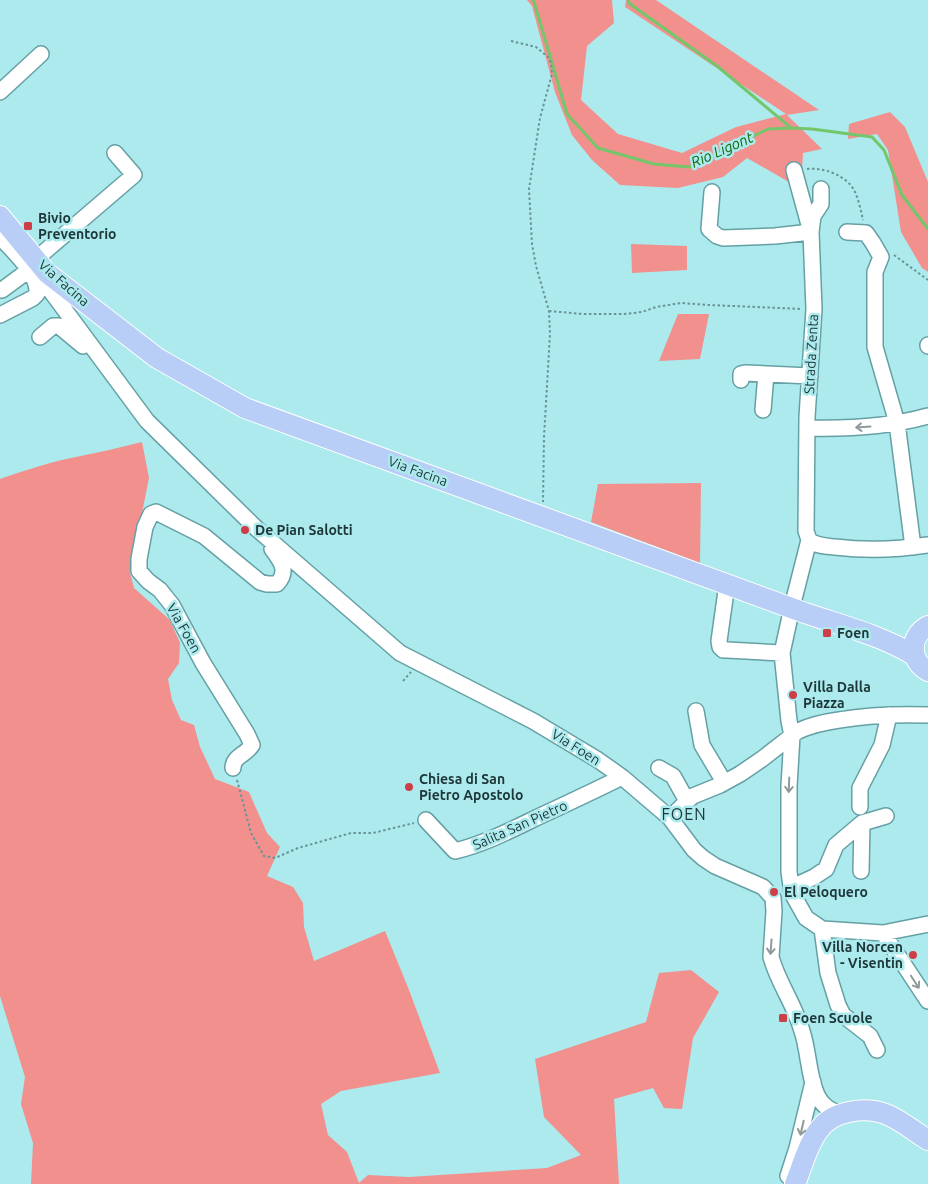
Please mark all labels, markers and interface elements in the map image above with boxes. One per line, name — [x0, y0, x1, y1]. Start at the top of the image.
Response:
water label: Rio Ligont — [688, 128, 756, 171]
place label: Bivio Preventorio — [38, 210, 116, 242]
marker: Bivio Preventorio — [22, 220, 34, 232]
street label: Via Facina — [35, 257, 93, 309]
street label: Strada Zenta — [801, 314, 821, 394]
one-way arrow — [855, 422, 871, 432]
street label: Via Facina — [386, 453, 450, 489]
place label: De Pian Salotti — [255, 522, 353, 538]
marker: De Pian Salotti — [239, 524, 251, 536]
street label: Via Foen — [163, 600, 205, 656]
place label: Foen — [837, 625, 869, 641]
marker: Foen — [821, 627, 833, 639]
place label: Villa Dalla Piazza — [803, 679, 871, 711]
marker: Villa Dalla Piazza — [787, 689, 799, 701]
street label: Via Foen — [549, 726, 603, 768]
place label: Chiesa di San Pietro Apostolo — [419, 771, 523, 803]
one-way arrow — [784, 776, 794, 793]
marker: Chiesa di San Pietro Apostolo — [403, 781, 415, 793]
street label: Salita San Pietro — [470, 797, 570, 853]
district label: FOEN — [661, 805, 707, 823]
place label: El Peloquero — [784, 884, 868, 900]
marker: El Peloquero — [768, 886, 780, 898]
one-way arrow — [767, 938, 776, 954]
place label: Villa Norcen - Visentin — [822, 939, 903, 971]
marker: Villa Norcen - Visentin — [907, 949, 919, 961]
one-way arrow — [910, 974, 920, 988]
place label: Foen Scuole — [793, 1010, 873, 1026]
marker: Foen Scuole — [777, 1012, 789, 1024]
one-way arrow — [797, 1120, 806, 1136]

